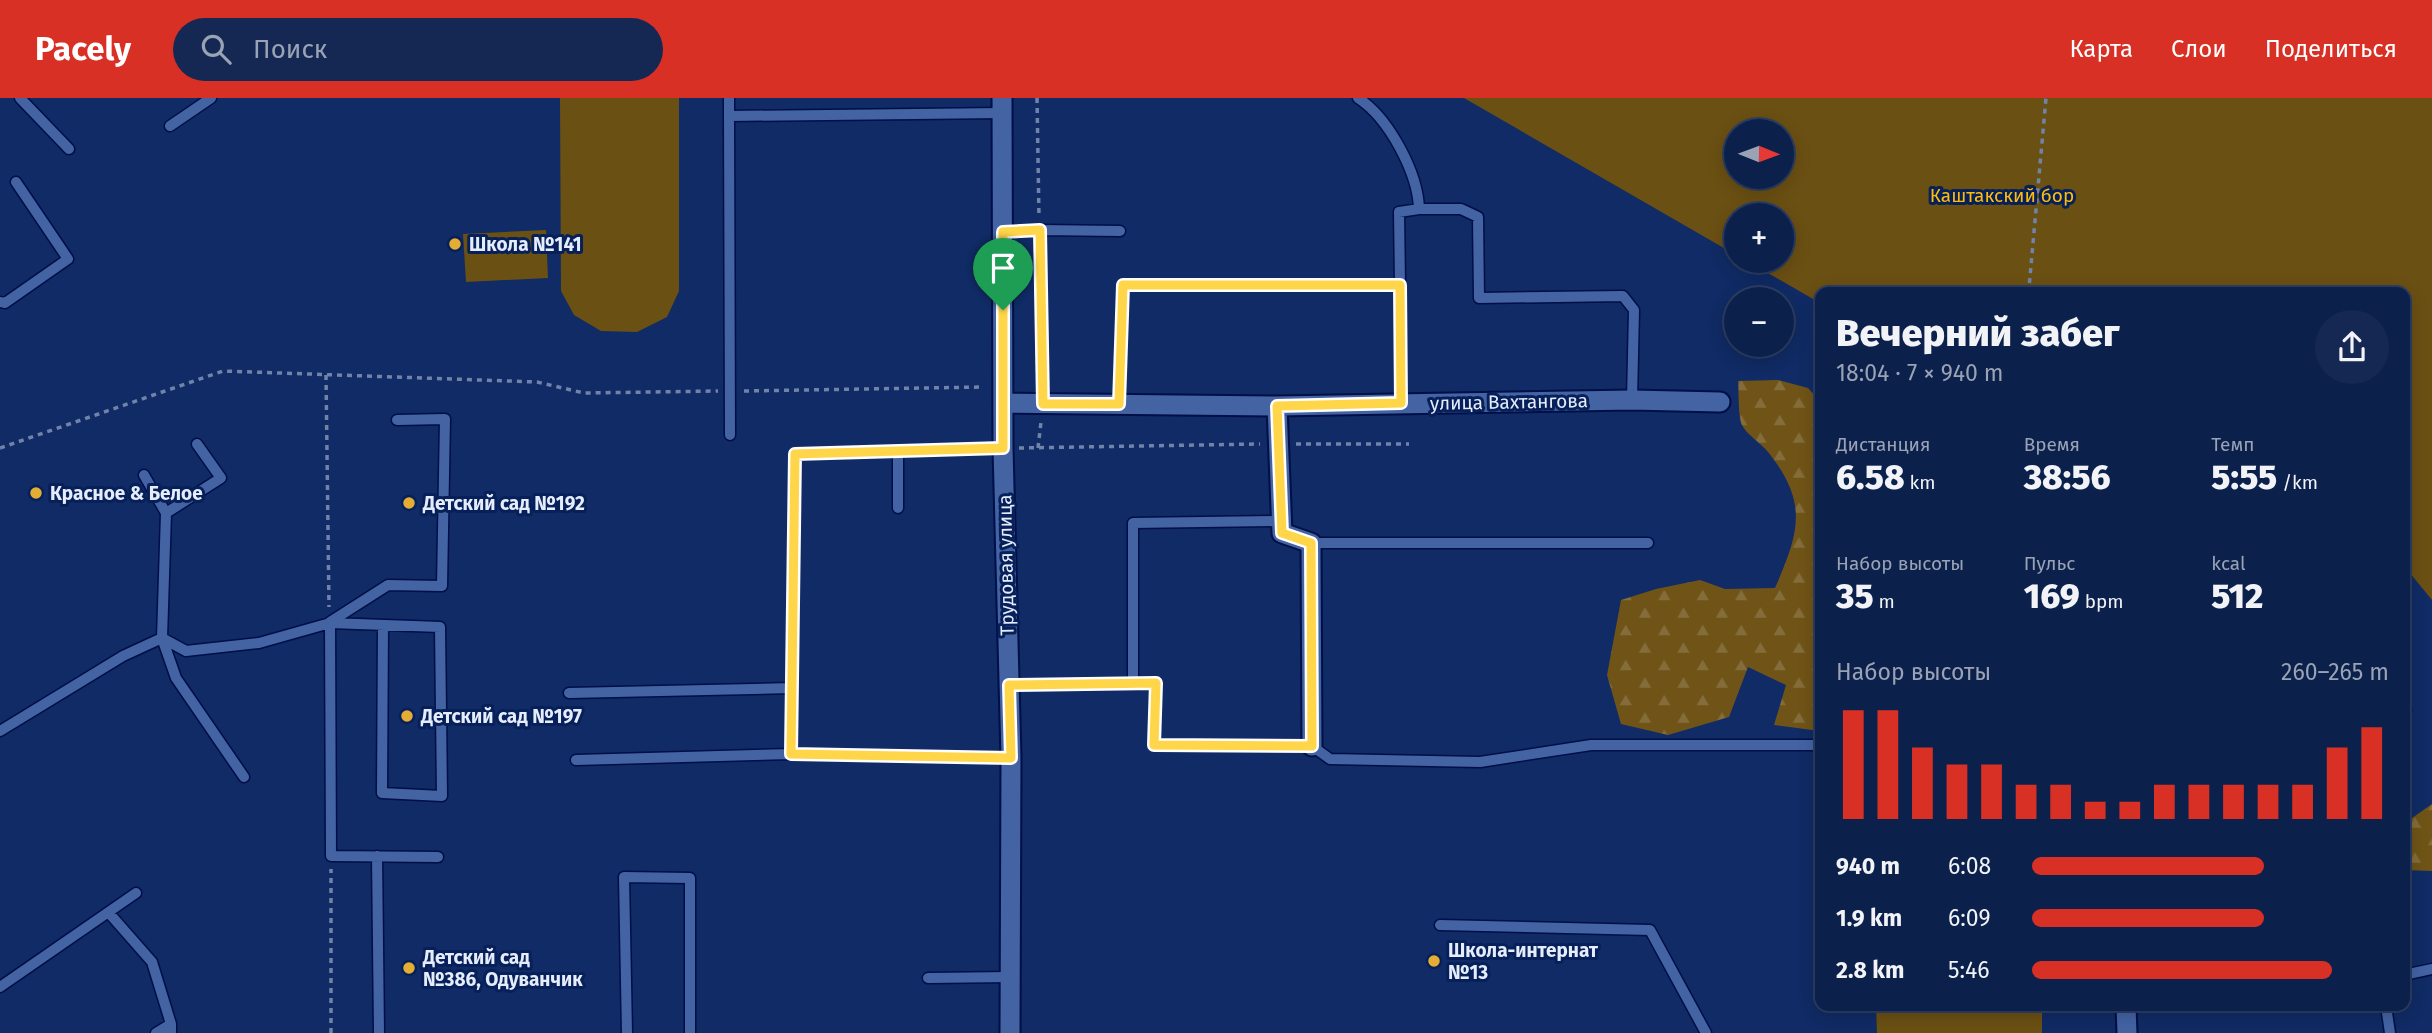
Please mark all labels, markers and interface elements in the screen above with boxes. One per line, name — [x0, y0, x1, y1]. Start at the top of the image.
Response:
search box — [173, 18, 663, 81]
text: Pacely — [35, 29, 131, 69]
icon: search — [197, 30, 235, 68]
text: Поиск — [253, 34, 327, 65]
text: Карта — [2069, 35, 2133, 63]
text: Слои — [2171, 35, 2227, 63]
text: Поделиться — [2265, 35, 2397, 63]
north arrow — [1724, 119, 1794, 189]
map controls — [1724, 119, 1794, 357]
park label: Каштакский бор — [1930, 184, 2074, 207]
button: + — [1724, 203, 1794, 273]
place label: Школа №141 — [469, 233, 582, 256]
marker: Школа №141 — [447, 236, 463, 252]
pin — [973, 238, 1033, 310]
icon: arrive — [984, 249, 1022, 287]
button: − — [1724, 287, 1794, 357]
text: Вечерний забег — [1836, 310, 2120, 356]
button: share — [2315, 310, 2389, 384]
text: 18:04 · 7 × 940 m — [1836, 359, 2004, 387]
street label: улица Вахтангова — [1430, 389, 1588, 415]
text: Дистанция — [1836, 433, 1931, 456]
text: Время — [2024, 433, 2080, 456]
text: Темп — [2211, 433, 2254, 456]
text: 6.58 — [1836, 456, 1905, 498]
text: 38:56 — [2024, 456, 2111, 498]
text: 5:55 — [2211, 456, 2277, 498]
text: km — [1905, 471, 1936, 494]
text: /km — [2277, 471, 2318, 494]
place label: Красное & Белое — [50, 482, 203, 505]
marker: Красное & Белое — [28, 485, 44, 501]
place label: Детский сад №192 — [422, 492, 585, 515]
street label: Трудовая улица — [993, 494, 1019, 636]
marker: Детский сад №192 — [401, 495, 417, 511]
text: Набор высоты — [1836, 552, 1964, 575]
text: Пульс — [2024, 552, 2075, 575]
text: kcal — [2211, 552, 2246, 575]
text: 35 — [1836, 575, 1874, 617]
text: 169 — [2024, 575, 2080, 617]
text: 512 — [2211, 575, 2263, 617]
text: m — [1874, 590, 1895, 613]
text: bpm — [2080, 590, 2124, 613]
text: Набор высоты — [1836, 658, 1991, 686]
text: 260–265 m — [2281, 658, 2389, 686]
place label: Детский сад №197 — [420, 705, 582, 728]
marker: Детский сад №197 — [399, 708, 415, 724]
text: 940 m — [1836, 852, 1900, 880]
text: 6:08 — [1948, 852, 1991, 880]
text: 1.9 km — [1836, 904, 1902, 932]
text: 6:09 — [1948, 904, 1990, 932]
place label: Школа-интернат №13 — [1448, 939, 1599, 984]
place label: Детский сад №386, Одуванчик — [422, 946, 583, 991]
marker: Школа-интернат №13 — [1426, 953, 1442, 969]
text: 2.8 km — [1836, 956, 1904, 984]
text: 5:46 — [1948, 956, 1989, 984]
marker: Детский сад №386, Одуванчик — [401, 960, 417, 976]

